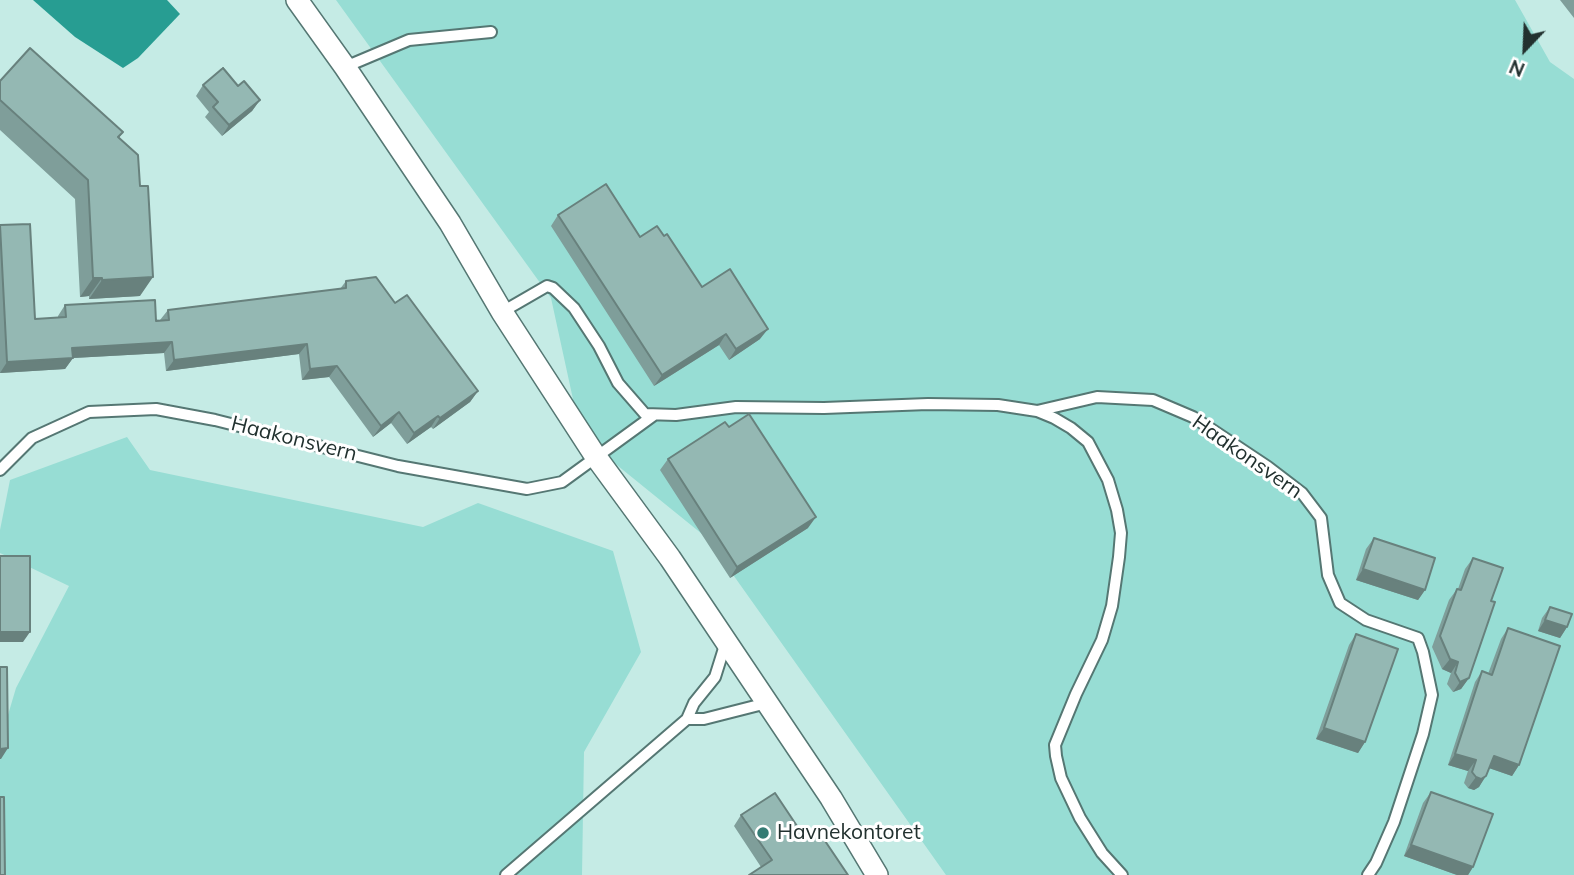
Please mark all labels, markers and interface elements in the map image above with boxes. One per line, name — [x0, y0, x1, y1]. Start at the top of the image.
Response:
north arrow — [1490, 14, 1560, 84]
text: N — [1506, 54, 1528, 82]
street label: Haakonsvern — [1187, 410, 1307, 504]
street label: Haakonsvern — [229, 411, 359, 467]
place label: Havnekontoret — [777, 820, 921, 846]
marker: Havnekontoret — [755, 825, 771, 841]

